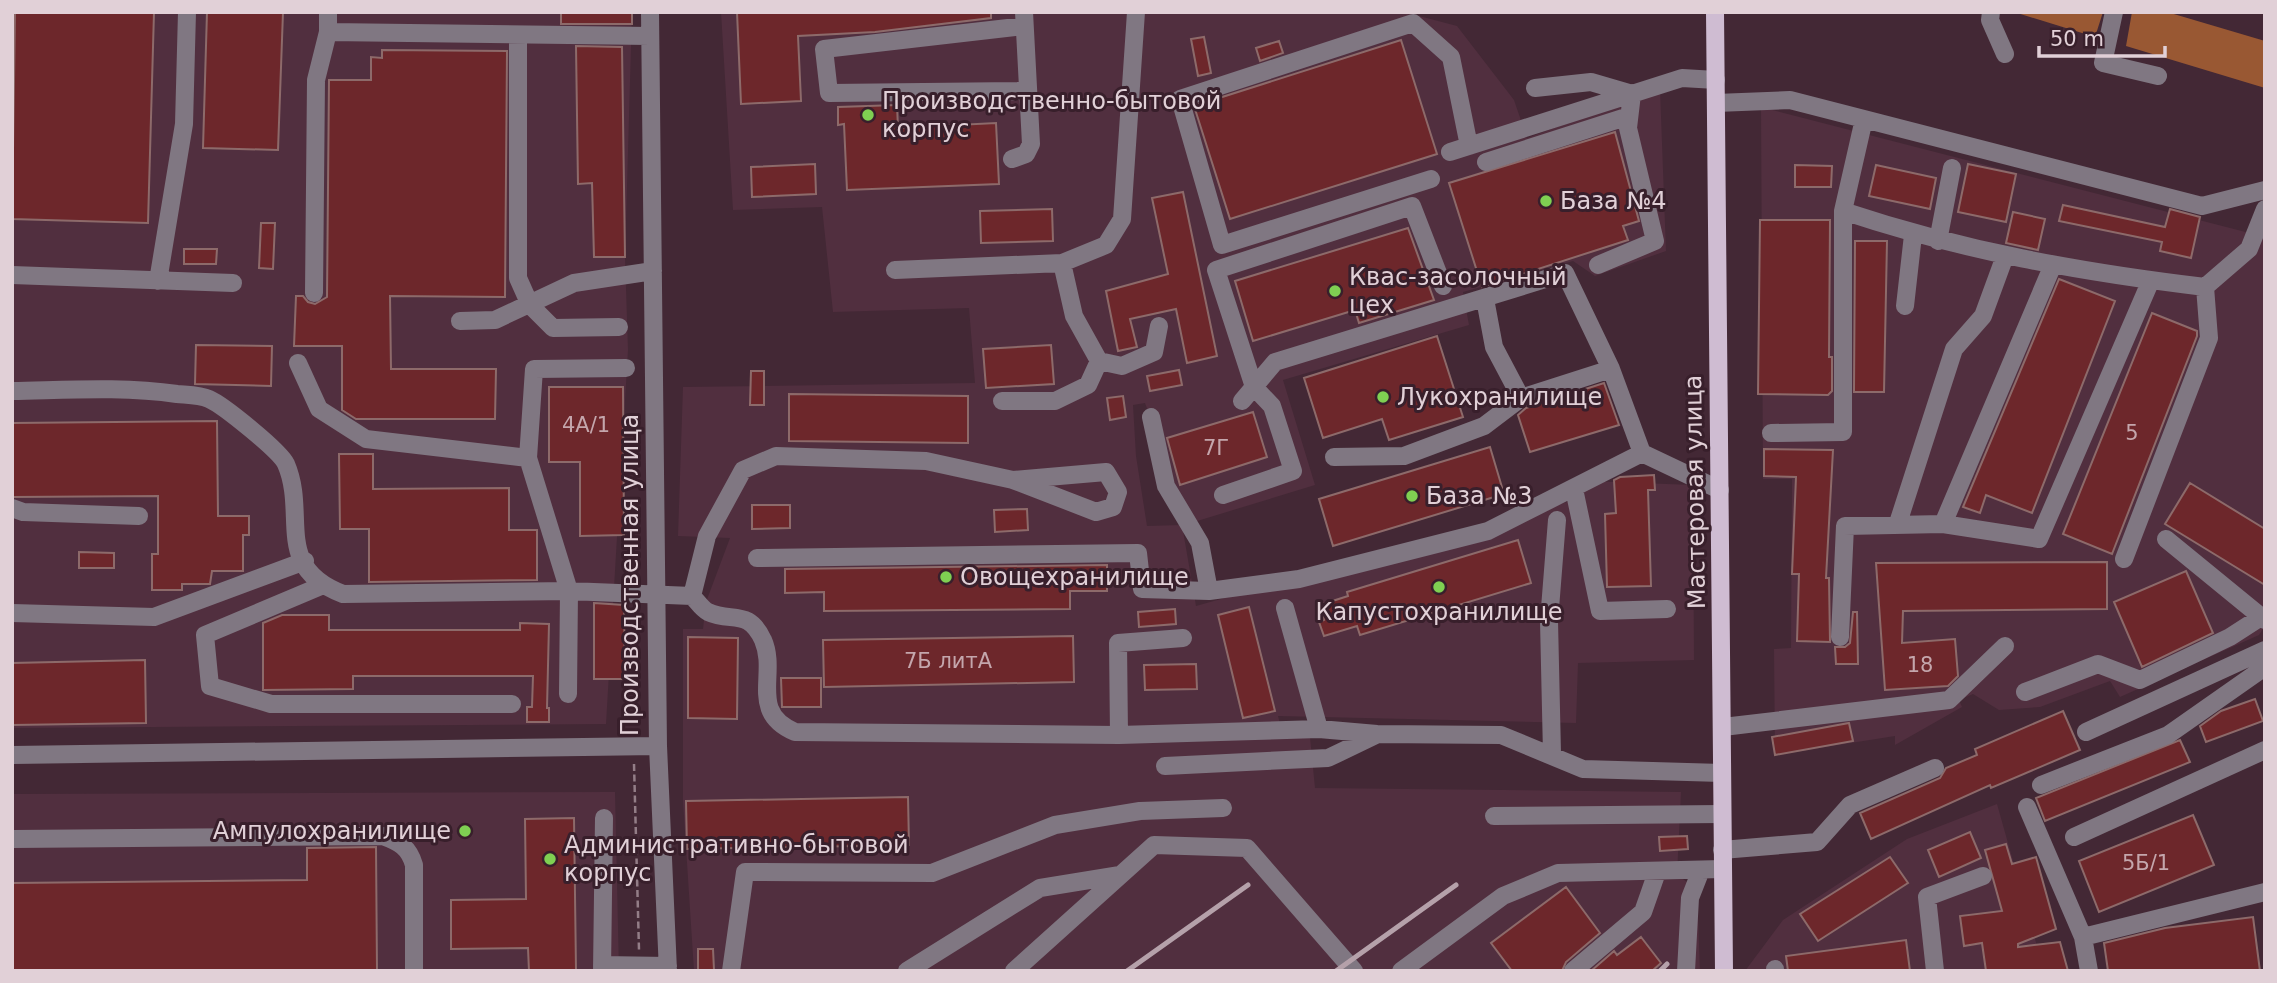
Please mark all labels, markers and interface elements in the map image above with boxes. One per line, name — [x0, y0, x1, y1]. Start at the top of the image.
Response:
scale bar — [2039, 14, 2165, 58]
text: 50 m — [2050, 27, 2104, 51]
place label: Производственно-бытовой корпус — [882, 87, 1221, 143]
marker: Производственно-бытовой корпус — [860, 107, 876, 123]
place label: База №4 — [1560, 187, 1667, 215]
marker: База №4 — [1538, 193, 1554, 209]
place label: Квас-засолочный цех — [1349, 263, 1567, 319]
marker: Квас-засолочный цех — [1327, 283, 1343, 299]
street label: Мастеровая улица — [1679, 375, 1711, 609]
place label: Лукохранилище — [1397, 383, 1602, 411]
marker: Лукохранилище — [1375, 389, 1391, 405]
house number: 4А/1 — [562, 413, 610, 437]
street label: Производственная улица — [616, 414, 644, 736]
house number: 5 — [2125, 421, 2139, 445]
house number: 7Г — [1203, 436, 1229, 460]
place label: База №3 — [1426, 482, 1533, 510]
marker: База №3 — [1404, 488, 1420, 504]
place label: Овощехранилище — [960, 563, 1189, 591]
marker: Овощехранилище — [938, 569, 954, 585]
marker: Капустохранилище — [1431, 579, 1447, 595]
place label: Капустохранилище — [1315, 598, 1563, 626]
house number: 7Б литА — [904, 649, 993, 673]
house number: 18 — [1907, 653, 1933, 677]
place label: Ампулохранилище — [213, 817, 451, 845]
marker: Ампулохранилище — [457, 823, 473, 839]
place label: Административно-бытовой корпус — [564, 831, 909, 887]
marker: Административно-бытовой корпус — [542, 851, 558, 867]
house number: 5Б/1 — [2122, 851, 2170, 875]

